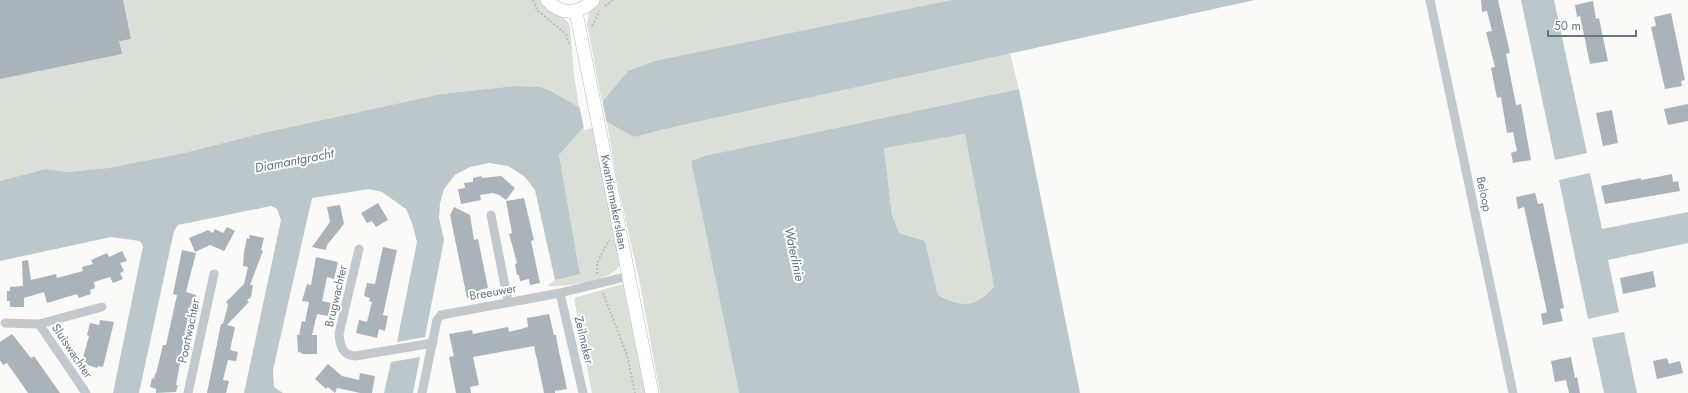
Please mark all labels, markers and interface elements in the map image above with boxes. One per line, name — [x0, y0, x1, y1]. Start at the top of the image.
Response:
scale bar — [1548, 12, 1636, 38]
text: 50 m — [1554, 17, 1581, 35]
water label: Diamantgracht — [253, 143, 336, 177]
street label: Kwartiermakerslaan — [596, 153, 632, 251]
street label: Beloop — [1471, 175, 1497, 213]
water label: Waterlinie — [780, 225, 810, 283]
street label: Brugwachter — [320, 262, 352, 329]
street label: Breeuwer — [468, 279, 519, 305]
street label: Poortwachter — [173, 296, 205, 365]
street label: Zeilmaker — [570, 314, 598, 367]
street label: Sluiswachter — [47, 320, 97, 383]

